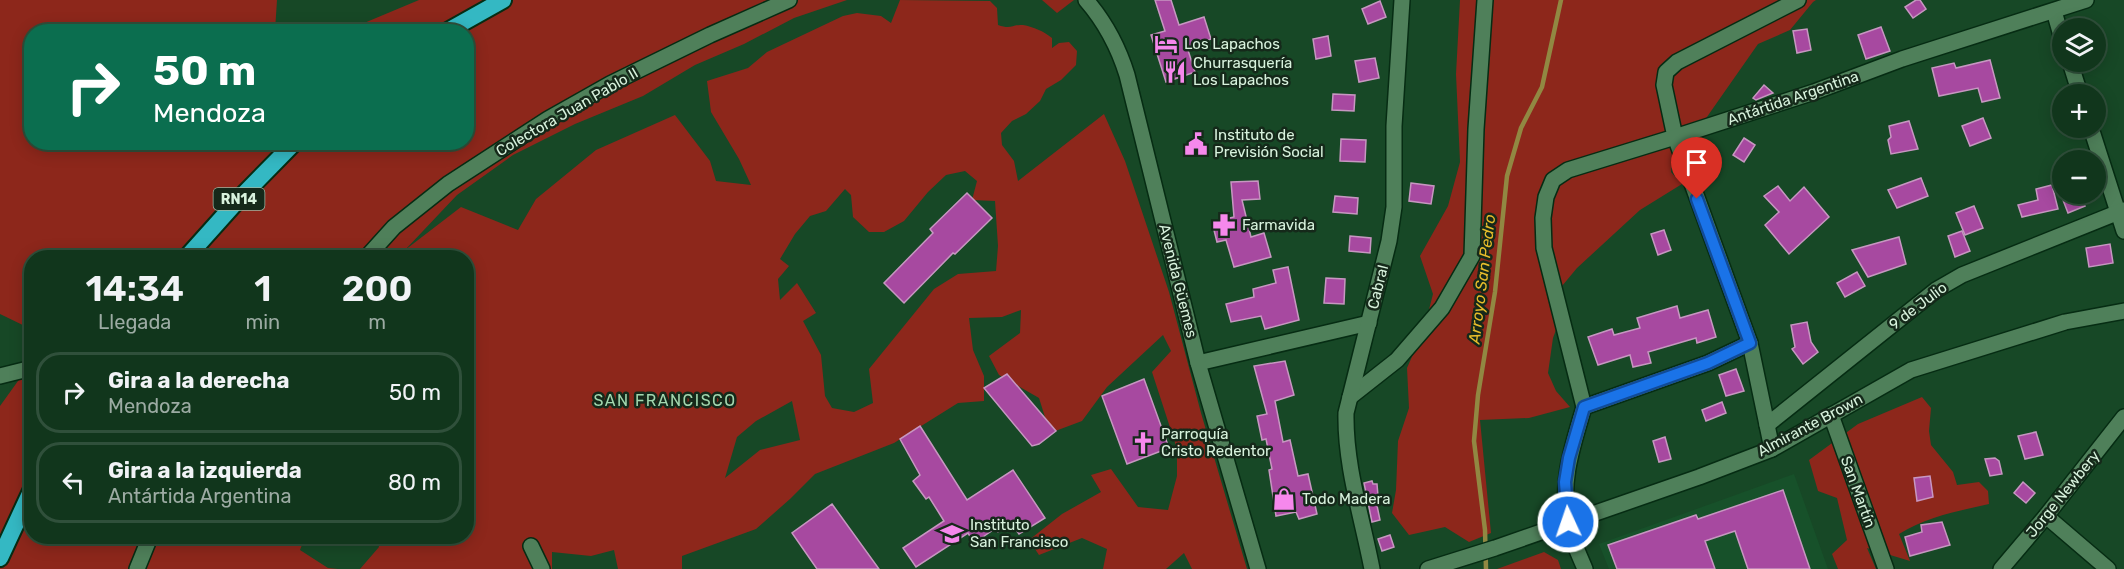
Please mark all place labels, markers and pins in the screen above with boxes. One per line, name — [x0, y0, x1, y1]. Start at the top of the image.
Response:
hotel icon: Los Lapachos — [1153, 31, 1179, 57]
place label: Los Lapachos — [1184, 35, 1280, 53]
place label: Churrasquería Los Lapachos — [1193, 54, 1292, 89]
restaurant icon: Churrasquería Los Lapachos — [1162, 59, 1188, 85]
place label: Instituto de Previsión Social — [1214, 126, 1324, 161]
public building icon: Instituto de Previsión Social — [1183, 131, 1209, 157]
pin — [1671, 137, 1722, 199]
pharmacy icon: Farmavida — [1211, 212, 1237, 238]
place label: Farmavida — [1242, 216, 1315, 234]
place label: Parroquía Cristo Redentor — [1161, 425, 1271, 460]
church icon: Parroquía Cristo Redentor — [1130, 430, 1156, 456]
shop icon: Todo Madera — [1271, 486, 1297, 512]
place label: Todo Madera — [1302, 490, 1390, 508]
place label: Instituto San Francisco — [970, 516, 1068, 551]
school or university icon: Instituto San Francisco — [939, 521, 965, 547]

